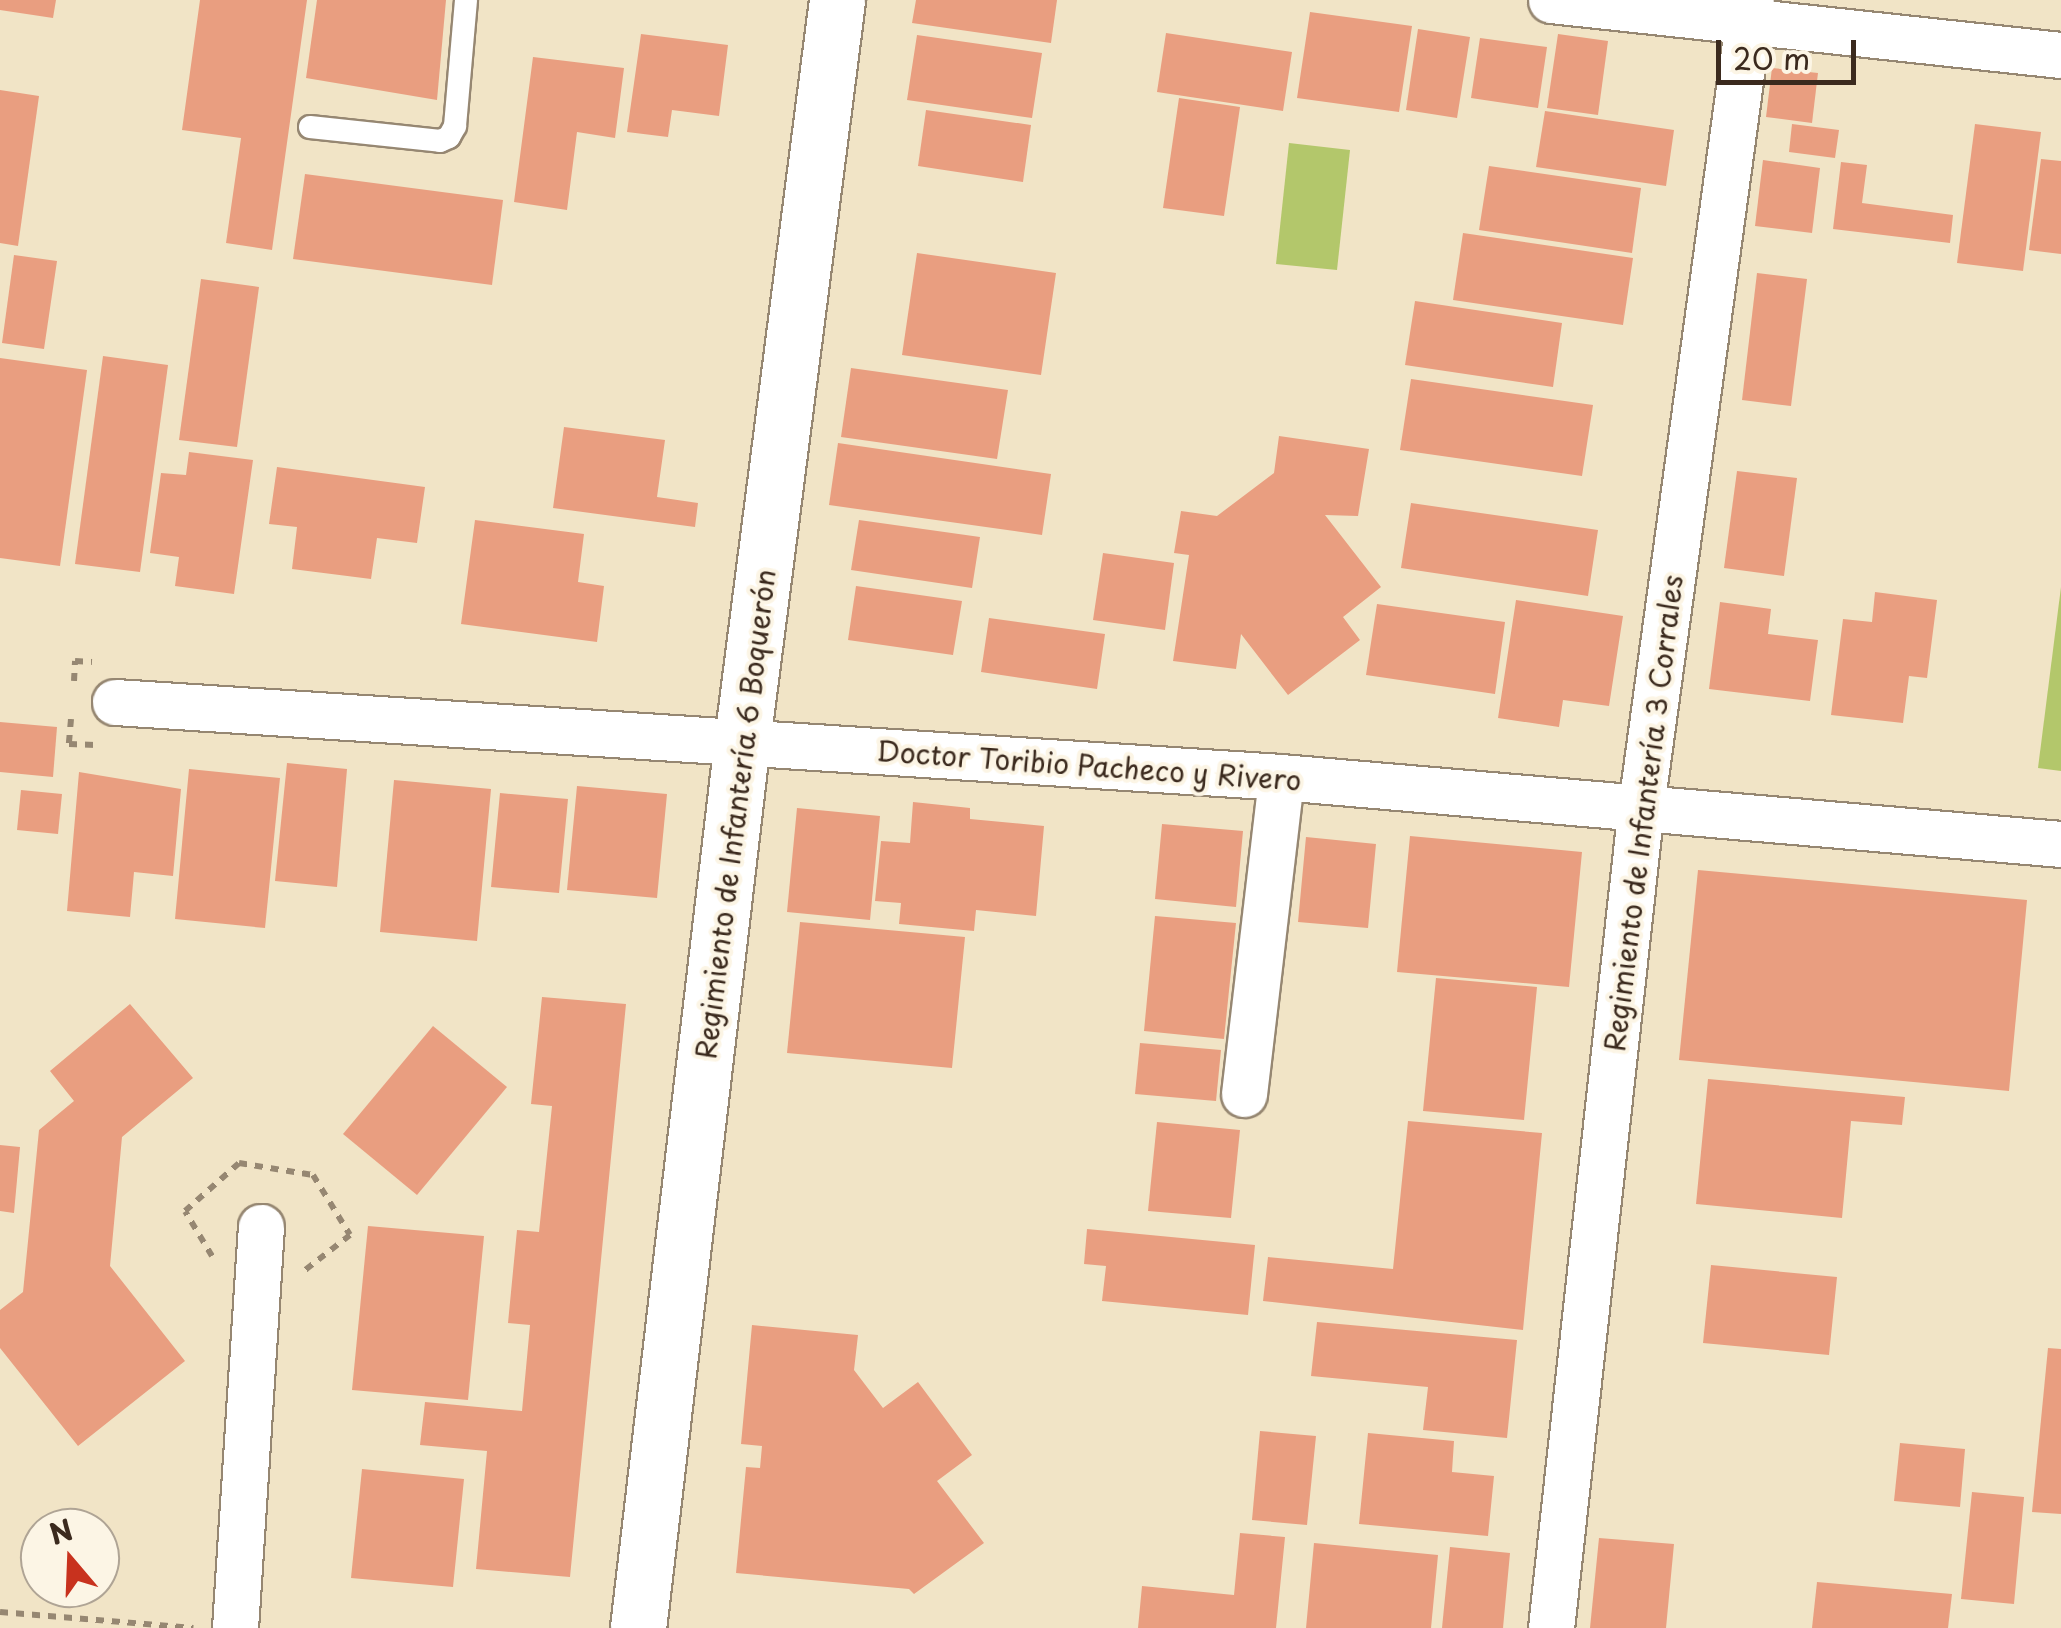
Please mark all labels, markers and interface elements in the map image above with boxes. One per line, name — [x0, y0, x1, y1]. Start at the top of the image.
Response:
scale bar — [1721, 20, 1861, 82]
text: 20 m — [1733, 35, 1810, 80]
street label: Regimiento de Infantería 6 Boquerón — [688, 565, 782, 1063]
street label: Regimiento de Infantería 3 Corrales — [1597, 570, 1689, 1056]
street label: Doctor Toribio Pacheco y Rivero — [874, 733, 1304, 797]
text: N — [43, 1507, 78, 1555]
north arrow — [20, 1508, 120, 1608]

